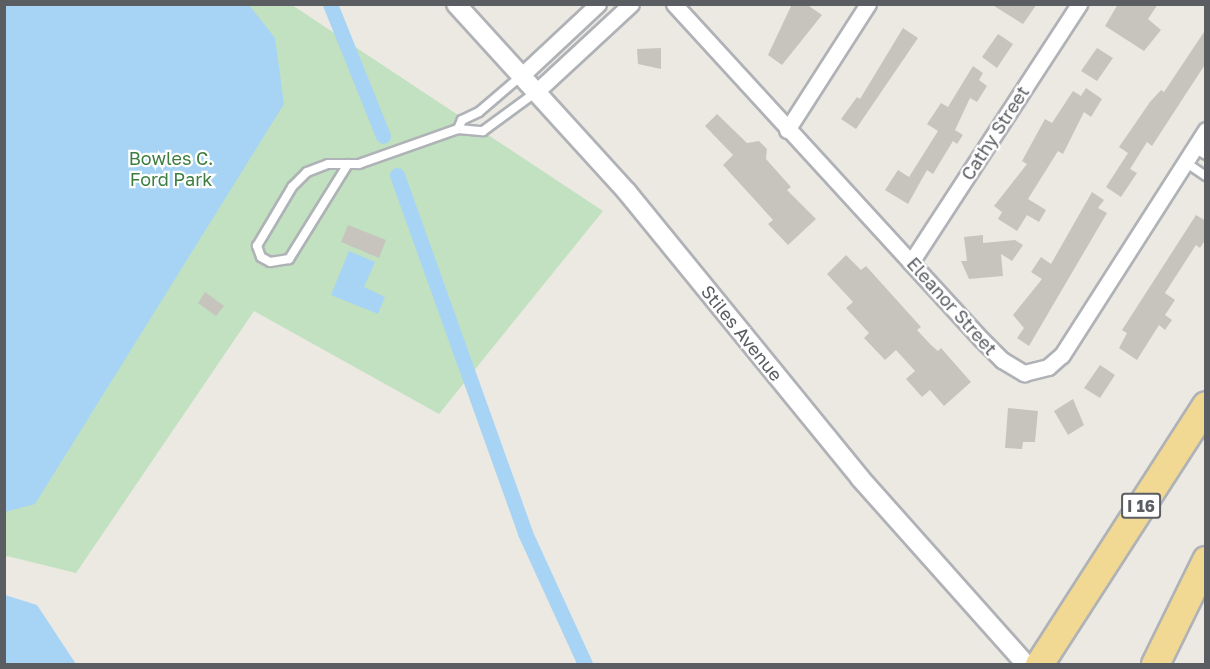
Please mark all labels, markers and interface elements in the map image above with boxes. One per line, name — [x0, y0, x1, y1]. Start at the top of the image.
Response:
street label: Cathy Street — [957, 82, 1033, 184]
park label: Bowles C. Ford Park — [129, 148, 213, 190]
street label: Eleanor Street — [903, 253, 1001, 359]
street label: Stiles Avenue — [697, 281, 787, 385]
road number: I 16 — [1120, 493, 1162, 519]

